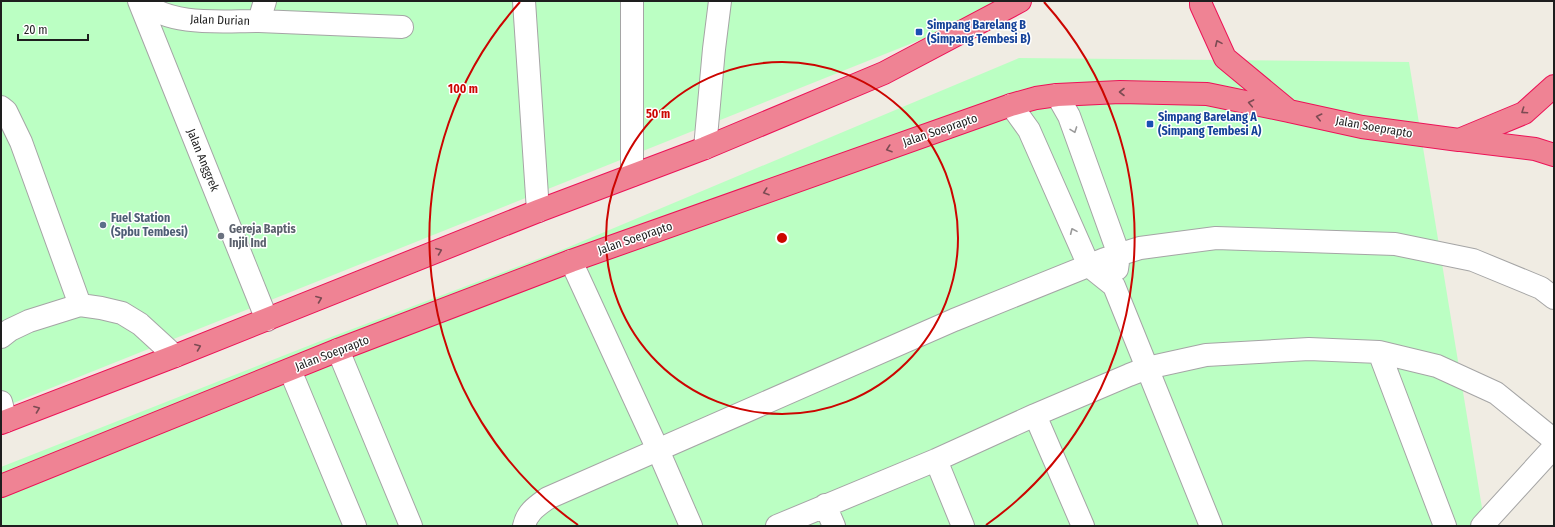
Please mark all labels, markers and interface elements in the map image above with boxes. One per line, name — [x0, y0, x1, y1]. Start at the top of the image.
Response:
street label: Jalan Durian — [190, 12, 250, 28]
scale bar — [18, 16, 88, 42]
place label: Simpang Barelang B (Simpang Tembesi B) — [927, 18, 1031, 46]
text: 20 m — [24, 23, 48, 37]
marker: Simpang Barelang B (Simpang Tembesi B) — [914, 27, 924, 37]
one-way arrow — [1215, 39, 1223, 47]
text: 100 m — [448, 82, 478, 96]
one-way arrow — [1119, 88, 1125, 96]
one-way arrow — [1248, 99, 1254, 108]
one-way arrow — [1522, 106, 1529, 113]
text: 50 m — [646, 107, 670, 121]
place label: Simpang Barelang A (Simpang Tembesi A) — [1158, 110, 1262, 138]
street label: Jalan Soeprapto — [901, 111, 979, 149]
street label: Jalan Soeprapto — [1334, 113, 1414, 141]
one-way arrow — [1315, 114, 1322, 122]
marker: Simpang Barelang A (Simpang Tembesi A) — [1145, 119, 1155, 129]
one-way arrow — [1070, 126, 1078, 133]
street label: Jalan Anggrek — [184, 127, 222, 194]
one-way arrow — [885, 144, 892, 152]
one-way arrow — [763, 187, 770, 196]
place label: Fuel Station (Spbu Tembesi) — [111, 211, 188, 239]
street label: Jalan Soeprapto — [596, 219, 674, 257]
marker: Fuel Station (Spbu Tembesi) — [98, 220, 108, 230]
place label: Gereja Baptis Injil Ind — [229, 222, 296, 250]
one-way arrow — [1070, 227, 1078, 235]
marker: Gereja Baptis Injil Ind — [216, 231, 226, 241]
centre of rings — [775, 231, 789, 245]
one-way arrow — [436, 247, 443, 255]
one-way arrow — [314, 296, 322, 304]
street label: Jalan Soeprapto — [293, 333, 371, 373]
one-way arrow — [194, 344, 201, 352]
one-way arrow — [33, 406, 41, 414]

